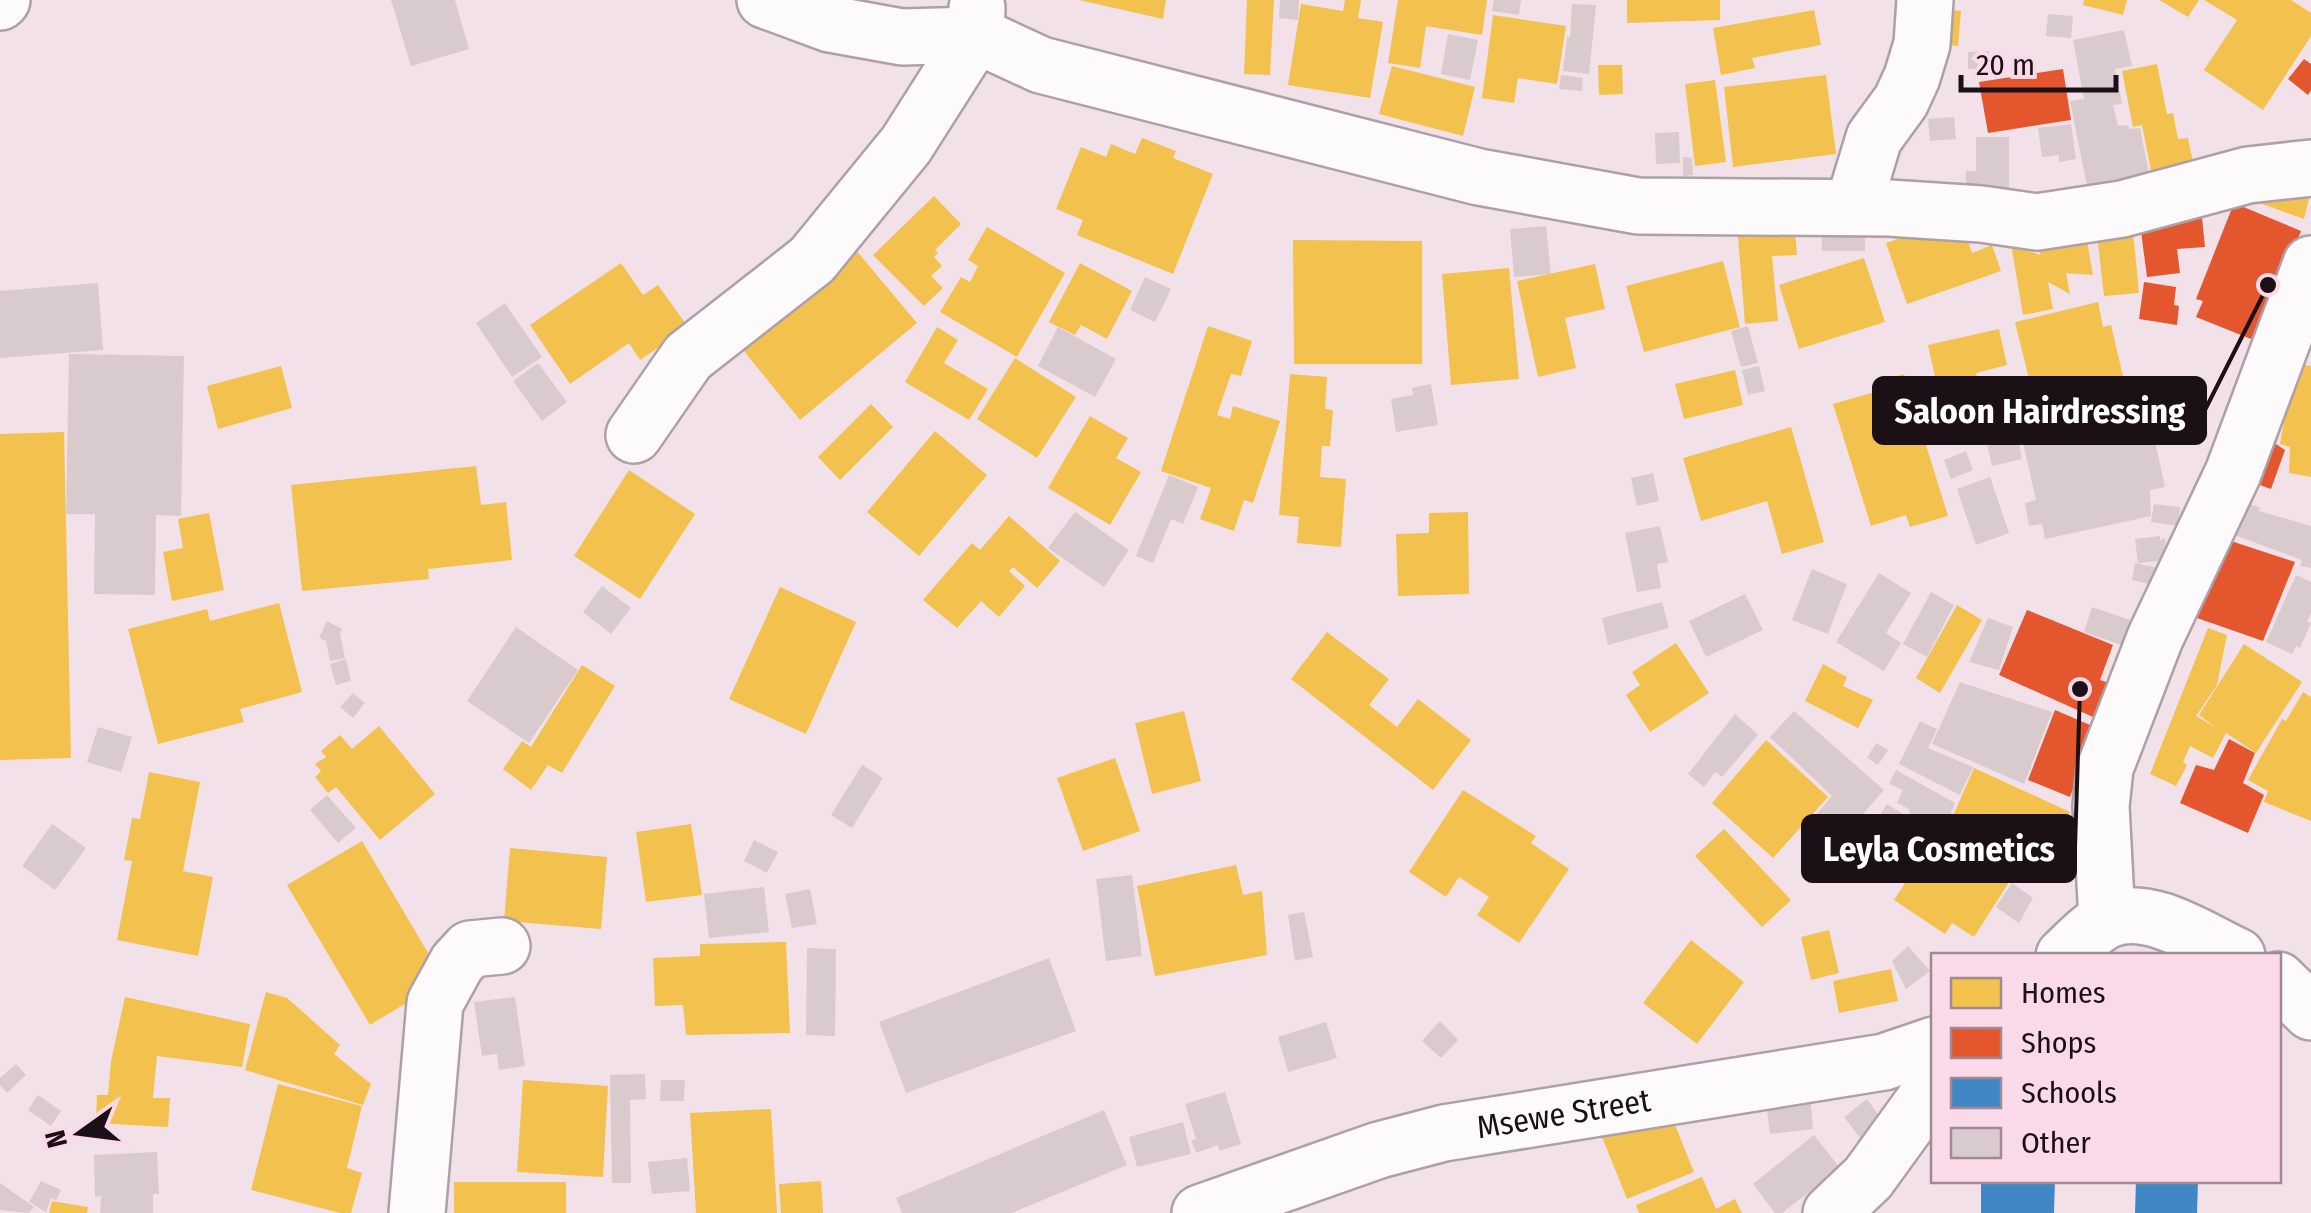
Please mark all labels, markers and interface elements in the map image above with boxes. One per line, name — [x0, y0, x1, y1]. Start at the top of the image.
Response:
scale bar — [1961, 30, 2116, 92]
text: 20 m — [1976, 47, 2035, 83]
callout: Saloon Hairdressing — [1874, 378, 2205, 443]
text: Saloon Hairdressing — [1895, 390, 2186, 432]
callout: Leyla Cosmetics — [1803, 816, 2075, 881]
text: Leyla Cosmetics — [1823, 828, 2055, 870]
legend — [1931, 953, 2281, 1183]
text: Homes — [2021, 975, 2106, 1011]
text: Shops — [2021, 1025, 2096, 1061]
text: Schools — [2021, 1075, 2117, 1111]
street label: Msewe Street — [1474, 1081, 1654, 1146]
north arrow — [30, 1083, 130, 1183]
text: Other — [2021, 1125, 2091, 1161]
text: N — [38, 1127, 74, 1151]

